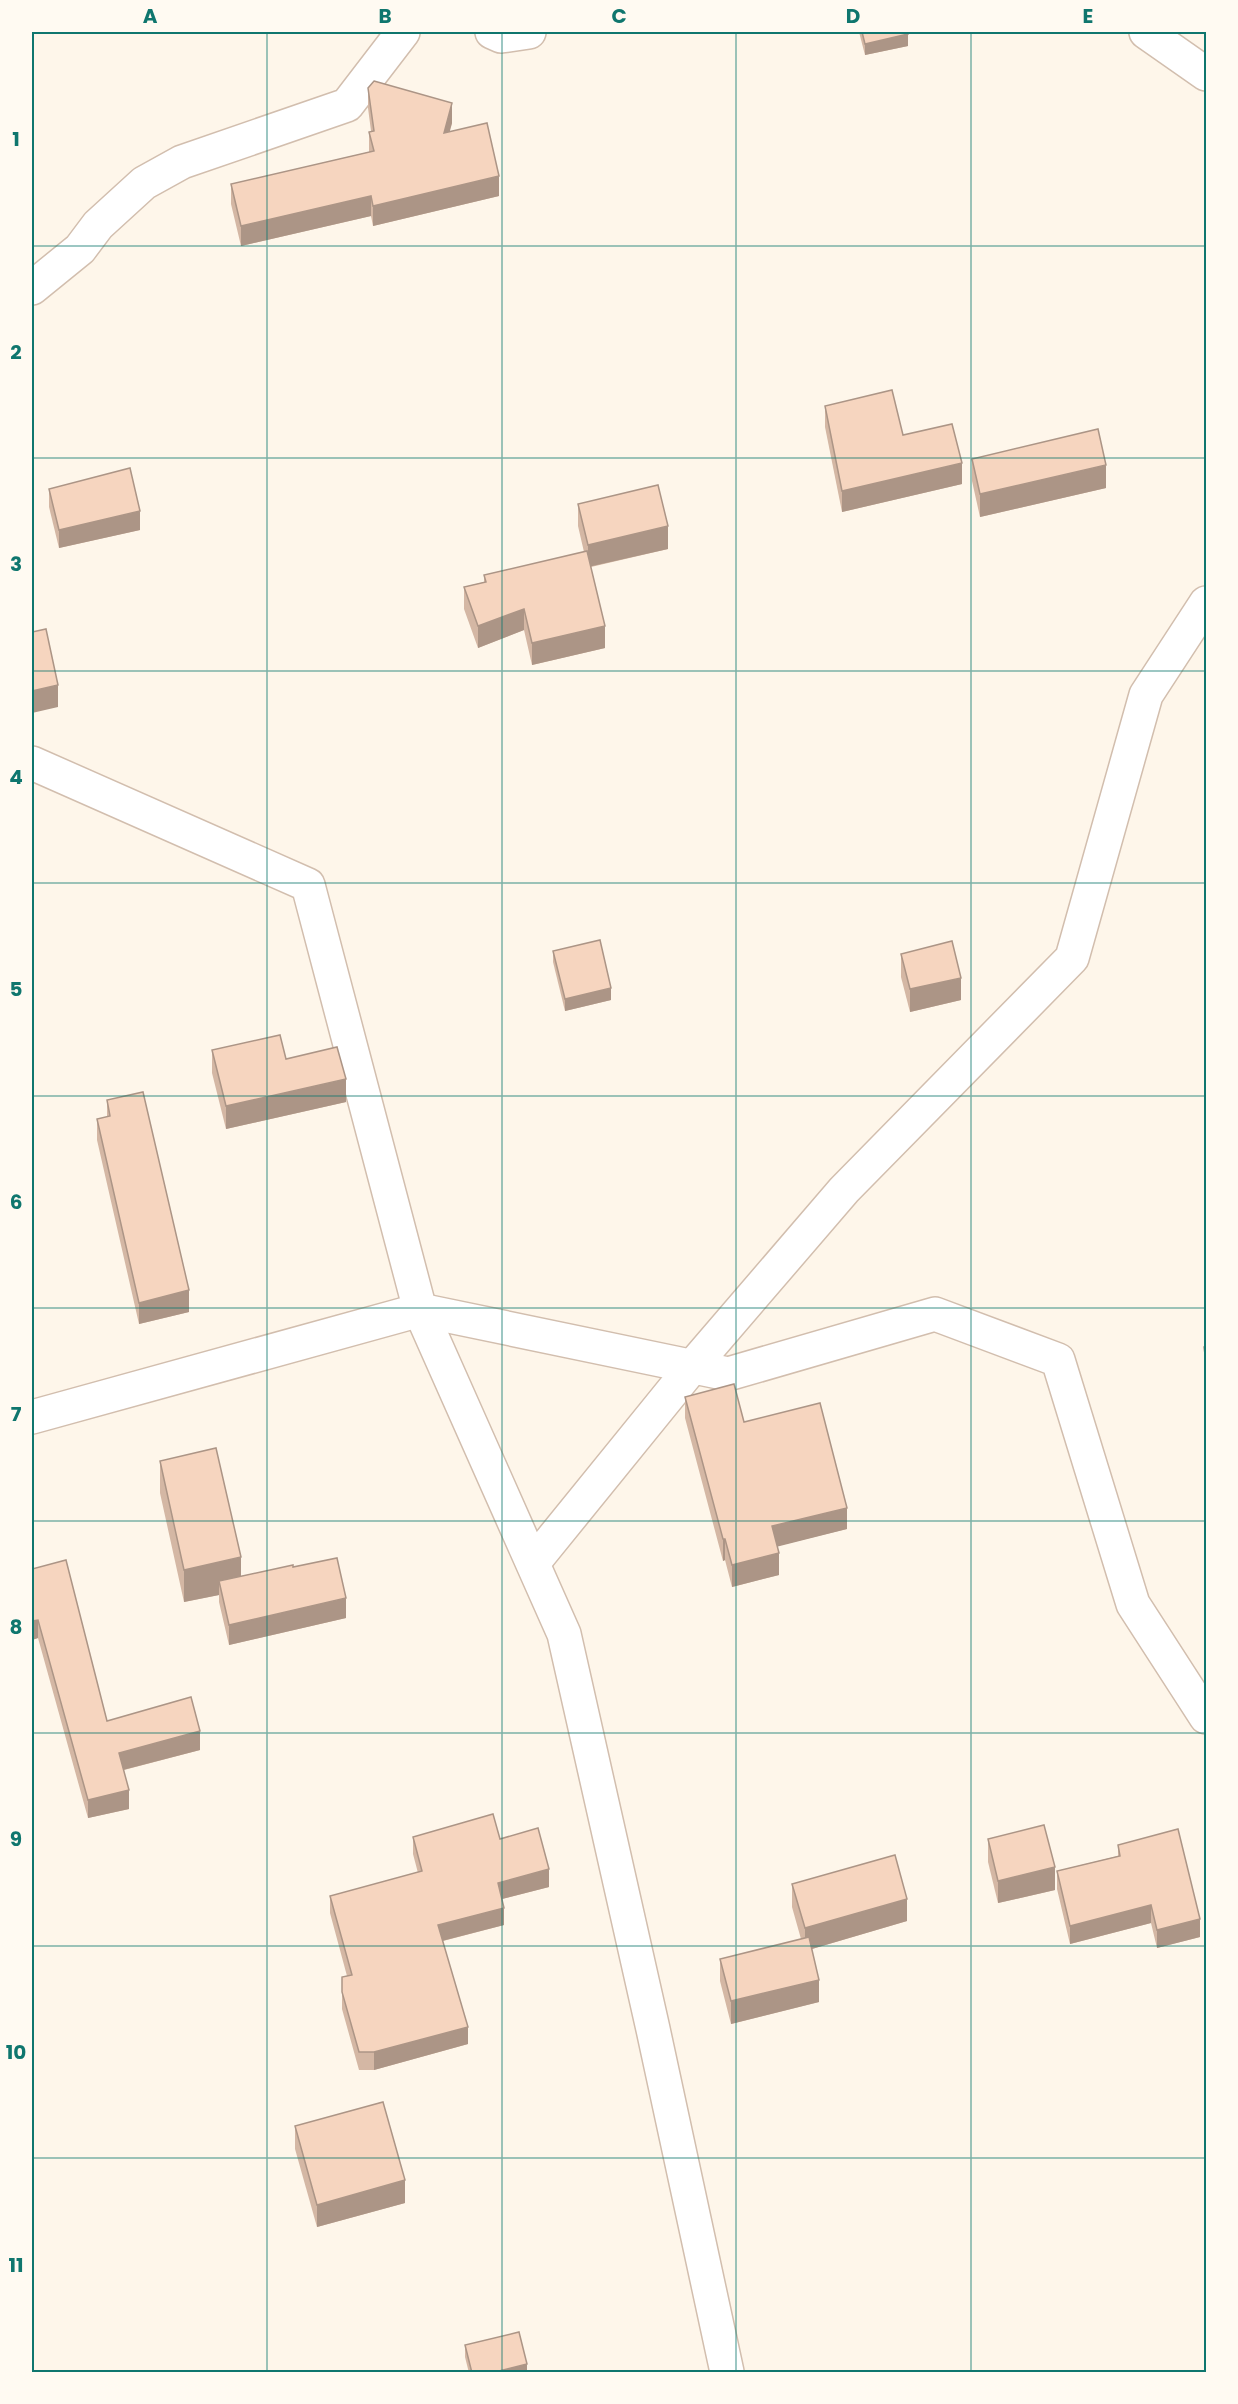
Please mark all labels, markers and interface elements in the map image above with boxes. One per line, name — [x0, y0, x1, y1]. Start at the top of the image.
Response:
text: A — [143, 2, 158, 30]
text: B — [378, 2, 392, 30]
text: C — [611, 2, 627, 30]
text: D — [846, 2, 860, 30]
text: E — [1083, 2, 1093, 30]
text: 1 — [12, 125, 20, 153]
text: 2 — [10, 338, 22, 366]
text: 3 — [10, 550, 22, 578]
text: 4 — [9, 763, 23, 791]
text: 5 — [10, 975, 23, 1003]
text: 6 — [10, 1188, 22, 1216]
text: 7 — [11, 1400, 22, 1428]
text: 8 — [10, 1613, 22, 1641]
text: 9 — [10, 1825, 22, 1853]
text: 10 — [6, 2038, 26, 2066]
text: 11 — [8, 2251, 24, 2279]

